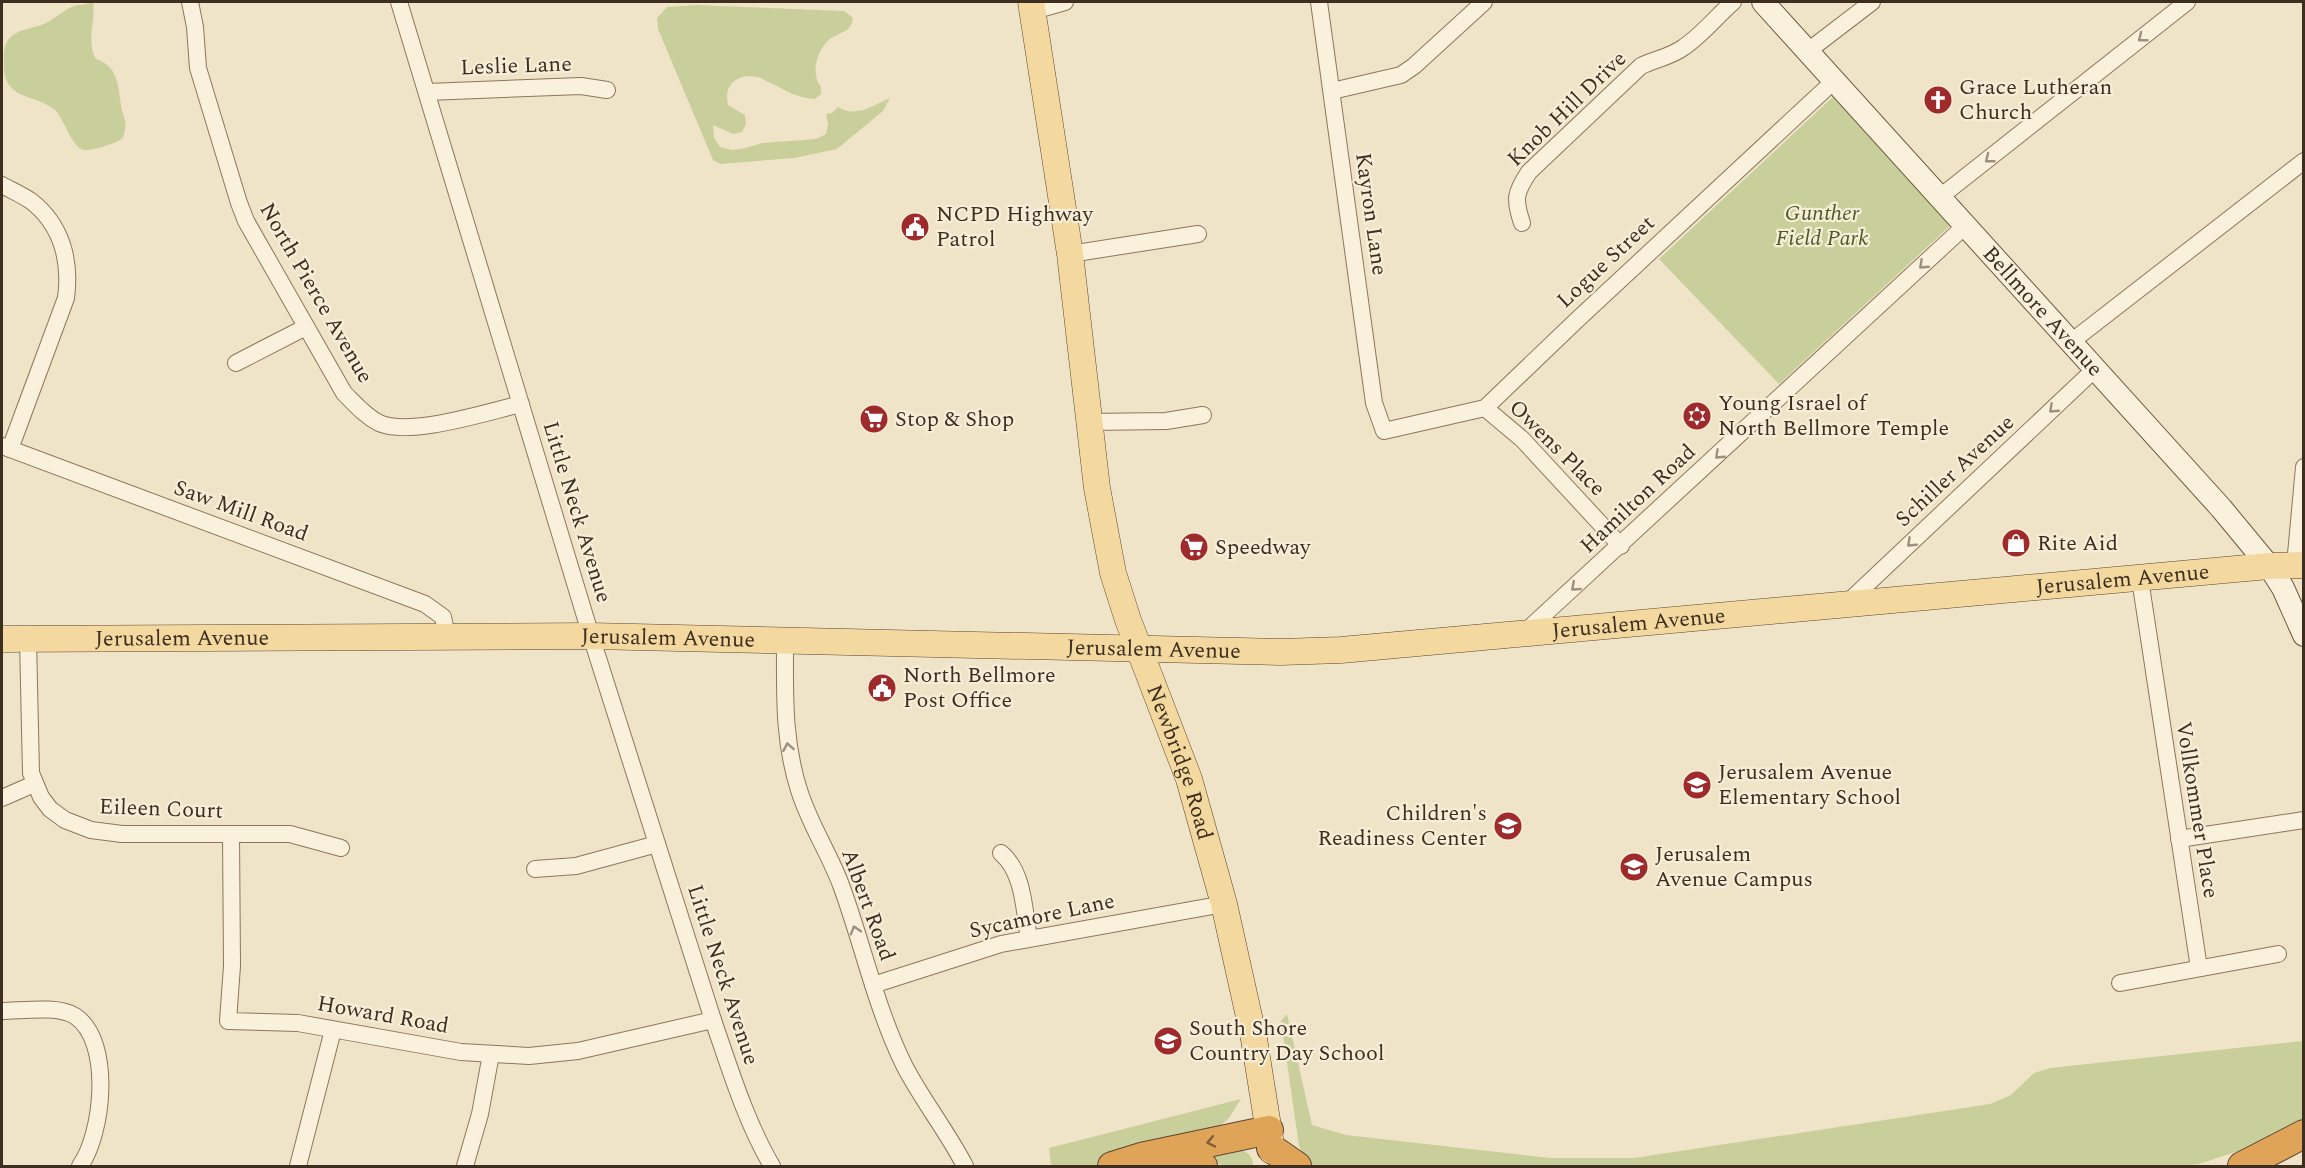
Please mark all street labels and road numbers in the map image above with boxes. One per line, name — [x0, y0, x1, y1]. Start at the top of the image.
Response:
street label: Knob Hill Drive — [1500, 43, 1634, 175]
street label: Leslie Lane — [460, 48, 572, 84]
street label: Kayron Lane — [1346, 150, 1396, 278]
street label: North Pierce Avenue — [251, 196, 381, 390]
street label: Logue Street — [1549, 207, 1663, 316]
street label: Bellmore Avenue — [1975, 238, 2111, 384]
street label: Owens Place — [1501, 392, 1613, 504]
street label: Schiller Avenue — [1888, 407, 2022, 535]
street label: Little Neck Avenue — [534, 417, 620, 607]
street label: Hamilton Road — [1573, 436, 1703, 562]
street label: Saw Mill Road — [169, 471, 313, 551]
street label: Jerusalem Avenue — [2034, 555, 2211, 604]
street label: Jerusalem Avenue — [1550, 599, 1727, 647]
street label: Jerusalem Avenue — [581, 619, 755, 656]
street label: Jerusalem Avenue — [95, 621, 269, 655]
street label: Jerusalem Avenue — [1066, 631, 1241, 668]
street label: Newbridge Road — [1138, 680, 1222, 844]
street label: Vollkommer Place — [2167, 719, 2227, 901]
street label: Eileen Court — [98, 790, 224, 828]
street label: Albert Road — [832, 844, 904, 966]
street label: Little Neck Avenue — [678, 880, 768, 1070]
street label: Sycamore Lane — [966, 884, 1118, 948]
street label: Howard Road — [315, 987, 451, 1043]

